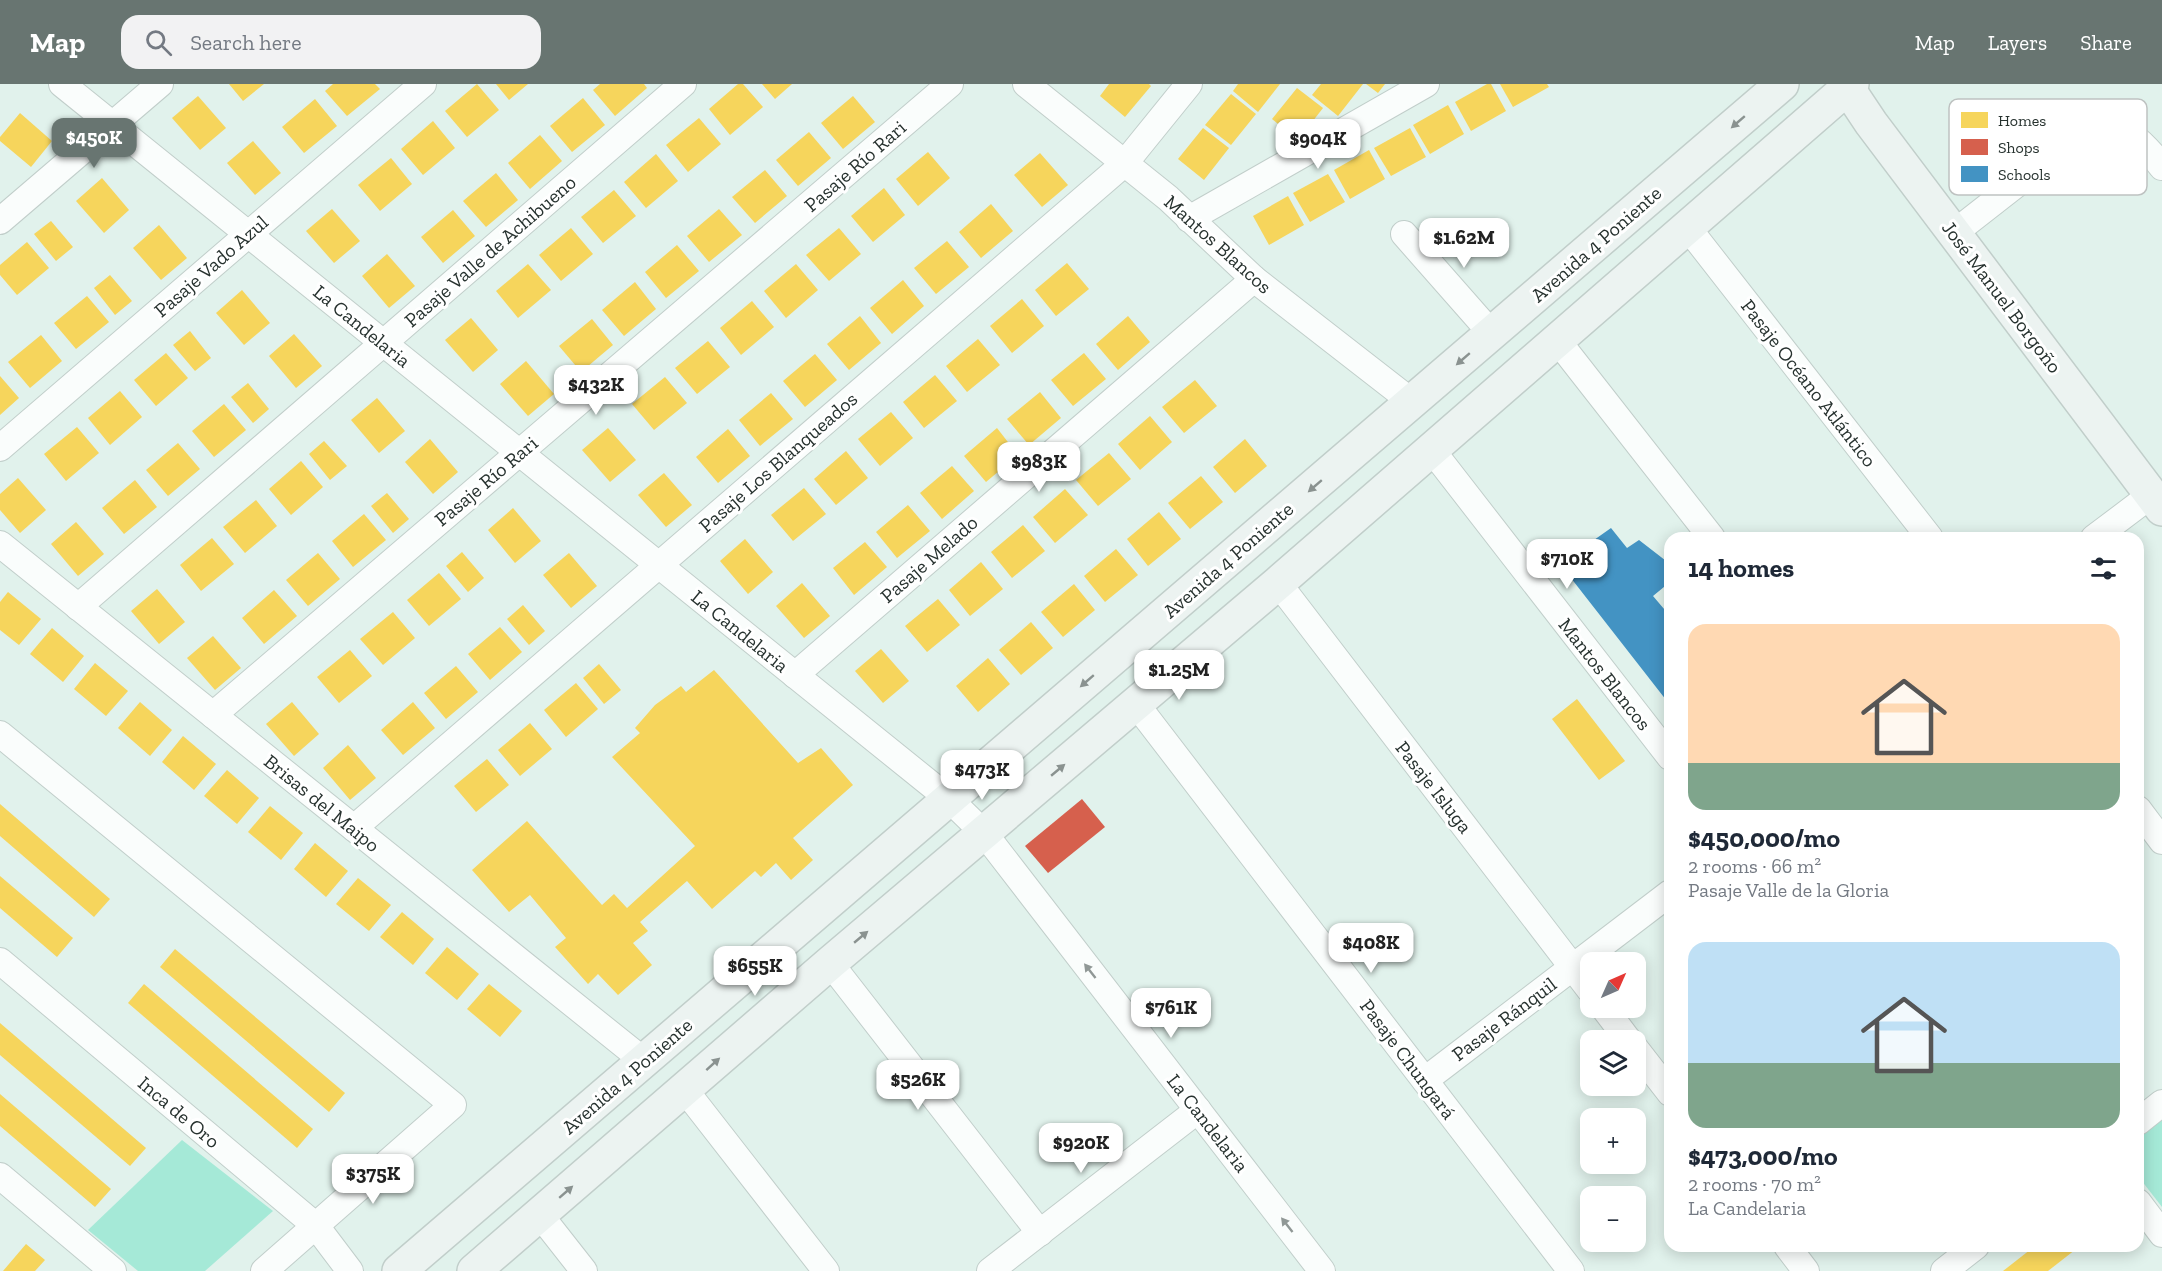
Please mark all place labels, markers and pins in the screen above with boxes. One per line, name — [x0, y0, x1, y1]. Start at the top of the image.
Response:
pin: $450K — [52, 118, 136, 169]
pin: $904K — [1276, 119, 1360, 170]
pin: $1.62M — [1415, 218, 1513, 269]
pin: $432K — [554, 365, 638, 416]
pin: $983K — [997, 442, 1081, 493]
pin: $710K — [1525, 539, 1609, 590]
pin: $1.25M — [1130, 650, 1228, 701]
pin: $473K — [940, 750, 1024, 801]
pin: $408K — [1329, 923, 1413, 974]
pin: $655K — [713, 946, 797, 997]
pin: $761K — [1129, 988, 1213, 1039]
pin: $526K — [876, 1060, 960, 1111]
pin: $920K — [1039, 1123, 1123, 1174]
pin: $375K — [331, 1154, 415, 1205]

